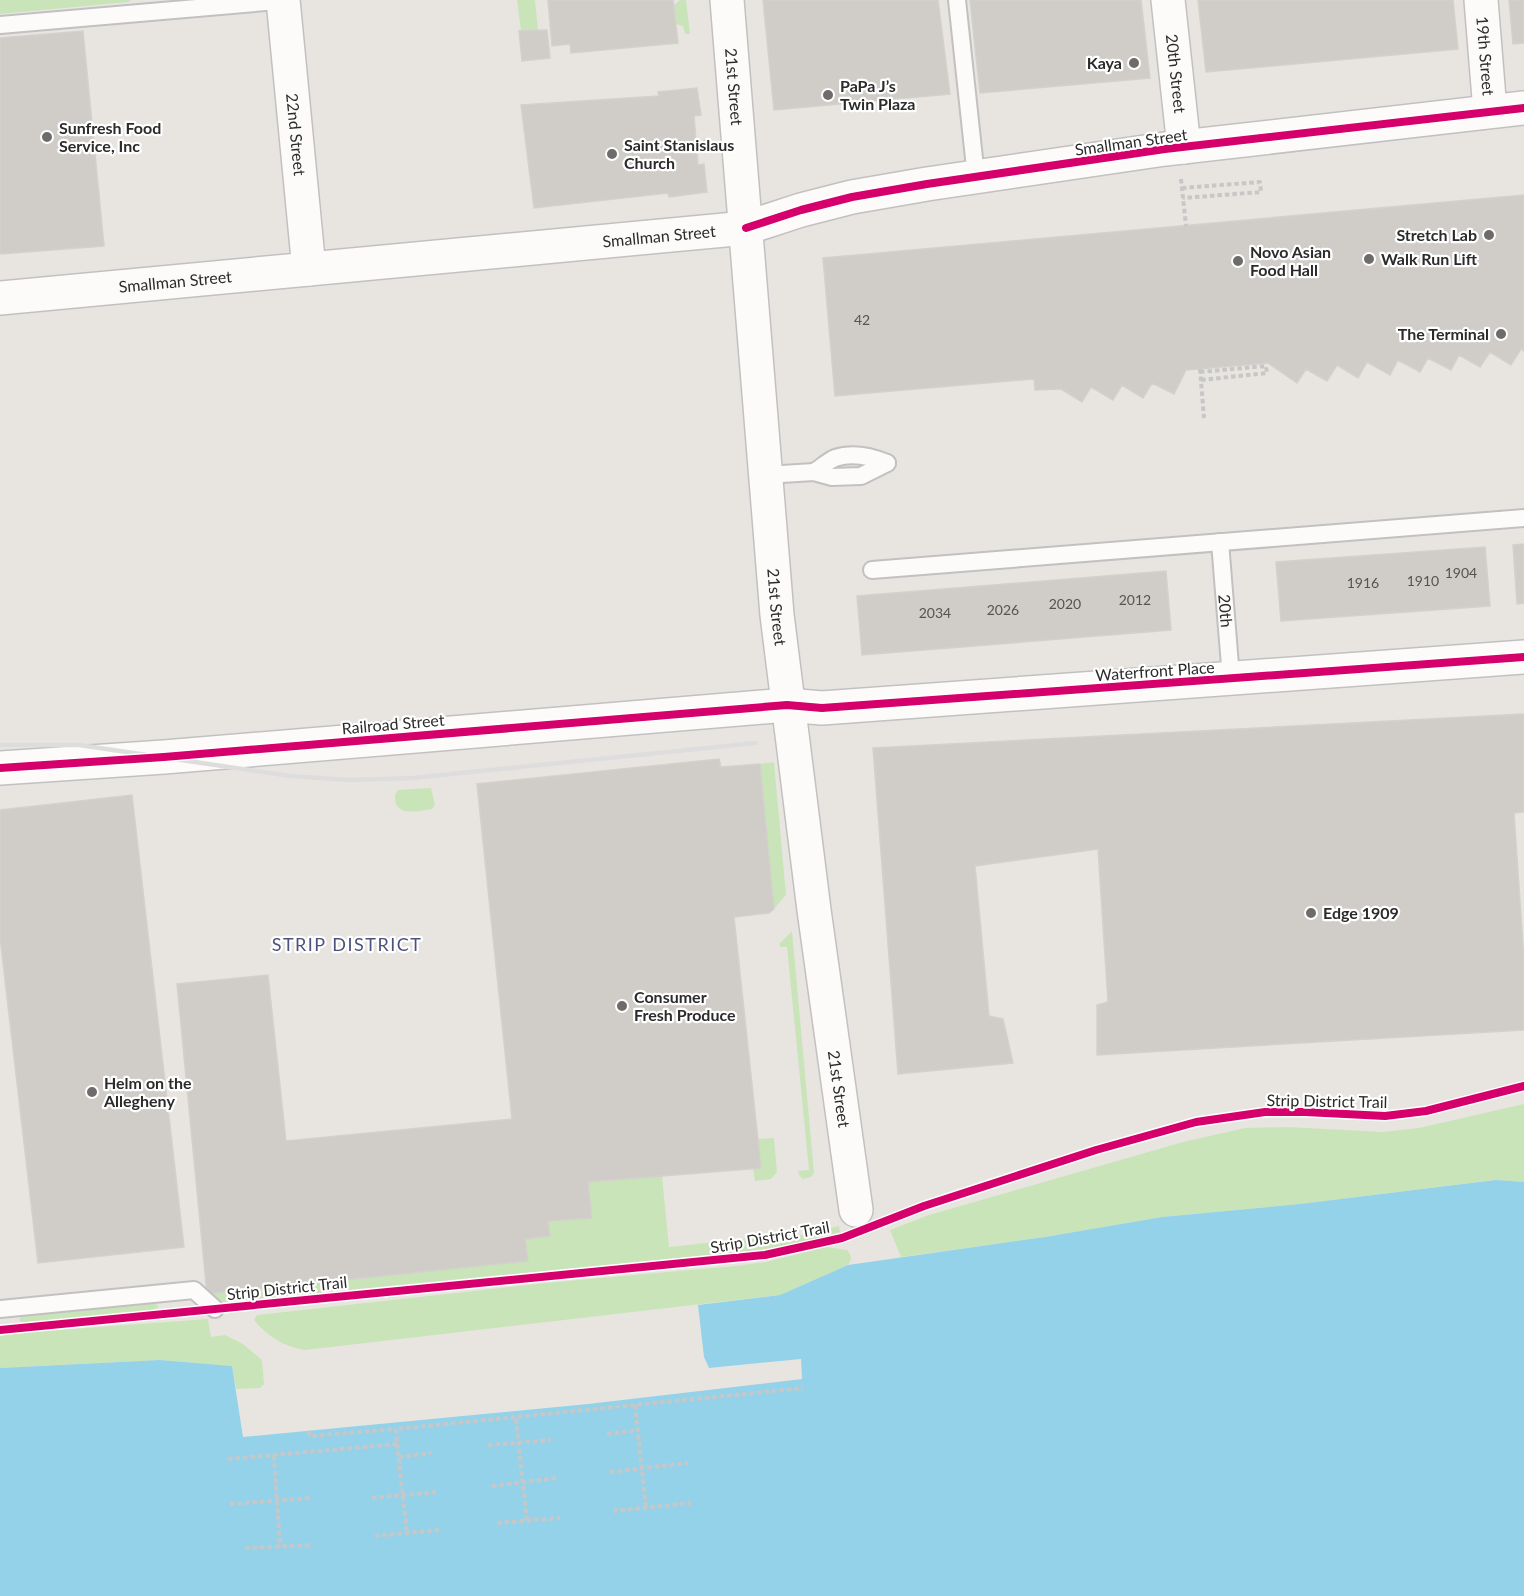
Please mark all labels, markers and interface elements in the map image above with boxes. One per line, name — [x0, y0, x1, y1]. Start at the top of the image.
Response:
street label: 19th Street — [1473, 15, 1499, 96]
street label: 20th Street — [1163, 33, 1190, 114]
street label: 21st Street — [722, 47, 747, 126]
place label: Kaya — [1087, 53, 1122, 72]
marker: Kaya — [1127, 56, 1141, 70]
place label: PaPa J’s Twin Plaza — [840, 76, 916, 113]
marker: PaPa J’s Twin Plaza — [821, 88, 835, 102]
street label: 22nd Street — [283, 92, 310, 177]
place label: Sunfresh Food Service, Inc — [59, 118, 161, 155]
street label: Smallman Street — [1073, 124, 1189, 159]
marker: Sunfresh Food Service, Inc — [40, 130, 54, 144]
place label: Saint Stanislaus Church — [624, 135, 734, 172]
marker: Saint Stanislaus Church — [605, 147, 619, 161]
street label: Smallman Street — [602, 221, 717, 250]
place label: Stretch Lab — [1396, 225, 1477, 244]
marker: Stretch Lab — [1482, 228, 1496, 242]
place label: Novo Asian Food Hall — [1250, 242, 1331, 279]
place label: Walk Run Lift — [1381, 249, 1478, 268]
marker: Walk Run Lift — [1362, 252, 1376, 266]
marker: Novo Asian Food Hall — [1231, 254, 1245, 268]
street label: Smallman Street — [118, 266, 233, 296]
house number: 42 — [854, 311, 870, 328]
place label: The Terminal — [1398, 324, 1489, 343]
marker: The Terminal — [1494, 327, 1508, 341]
house number: 1904 — [1445, 564, 1477, 581]
street label: 21st Street — [764, 568, 791, 647]
house number: 1910 — [1407, 572, 1439, 589]
house number: 1916 — [1347, 574, 1379, 591]
house number: 2012 — [1119, 591, 1151, 608]
street label: 20th — [1215, 593, 1237, 628]
house number: 2020 — [1049, 595, 1081, 612]
house number: 2026 — [987, 601, 1019, 618]
house number: 2034 — [919, 604, 951, 621]
street label: Waterfront Place — [1095, 657, 1215, 684]
street label: Railroad Street — [341, 710, 445, 737]
place label: Edge 1909 — [1323, 903, 1399, 922]
marker: Edge 1909 — [1304, 906, 1318, 920]
district label: STRIP DISTRICT — [272, 933, 422, 955]
place label: Consumer Fresh Produce — [634, 987, 736, 1024]
marker: Consumer Fresh Produce — [615, 999, 629, 1013]
street label: 21st Street — [825, 1049, 854, 1129]
place label: Helm on the Allegheny — [103, 1073, 192, 1110]
marker: Helm on the Allegheny — [85, 1085, 99, 1099]
street label: Strip District Trail — [1266, 1090, 1388, 1111]
street label: Strip District Trail — [709, 1217, 831, 1256]
street label: Strip District Trail — [226, 1272, 348, 1303]

